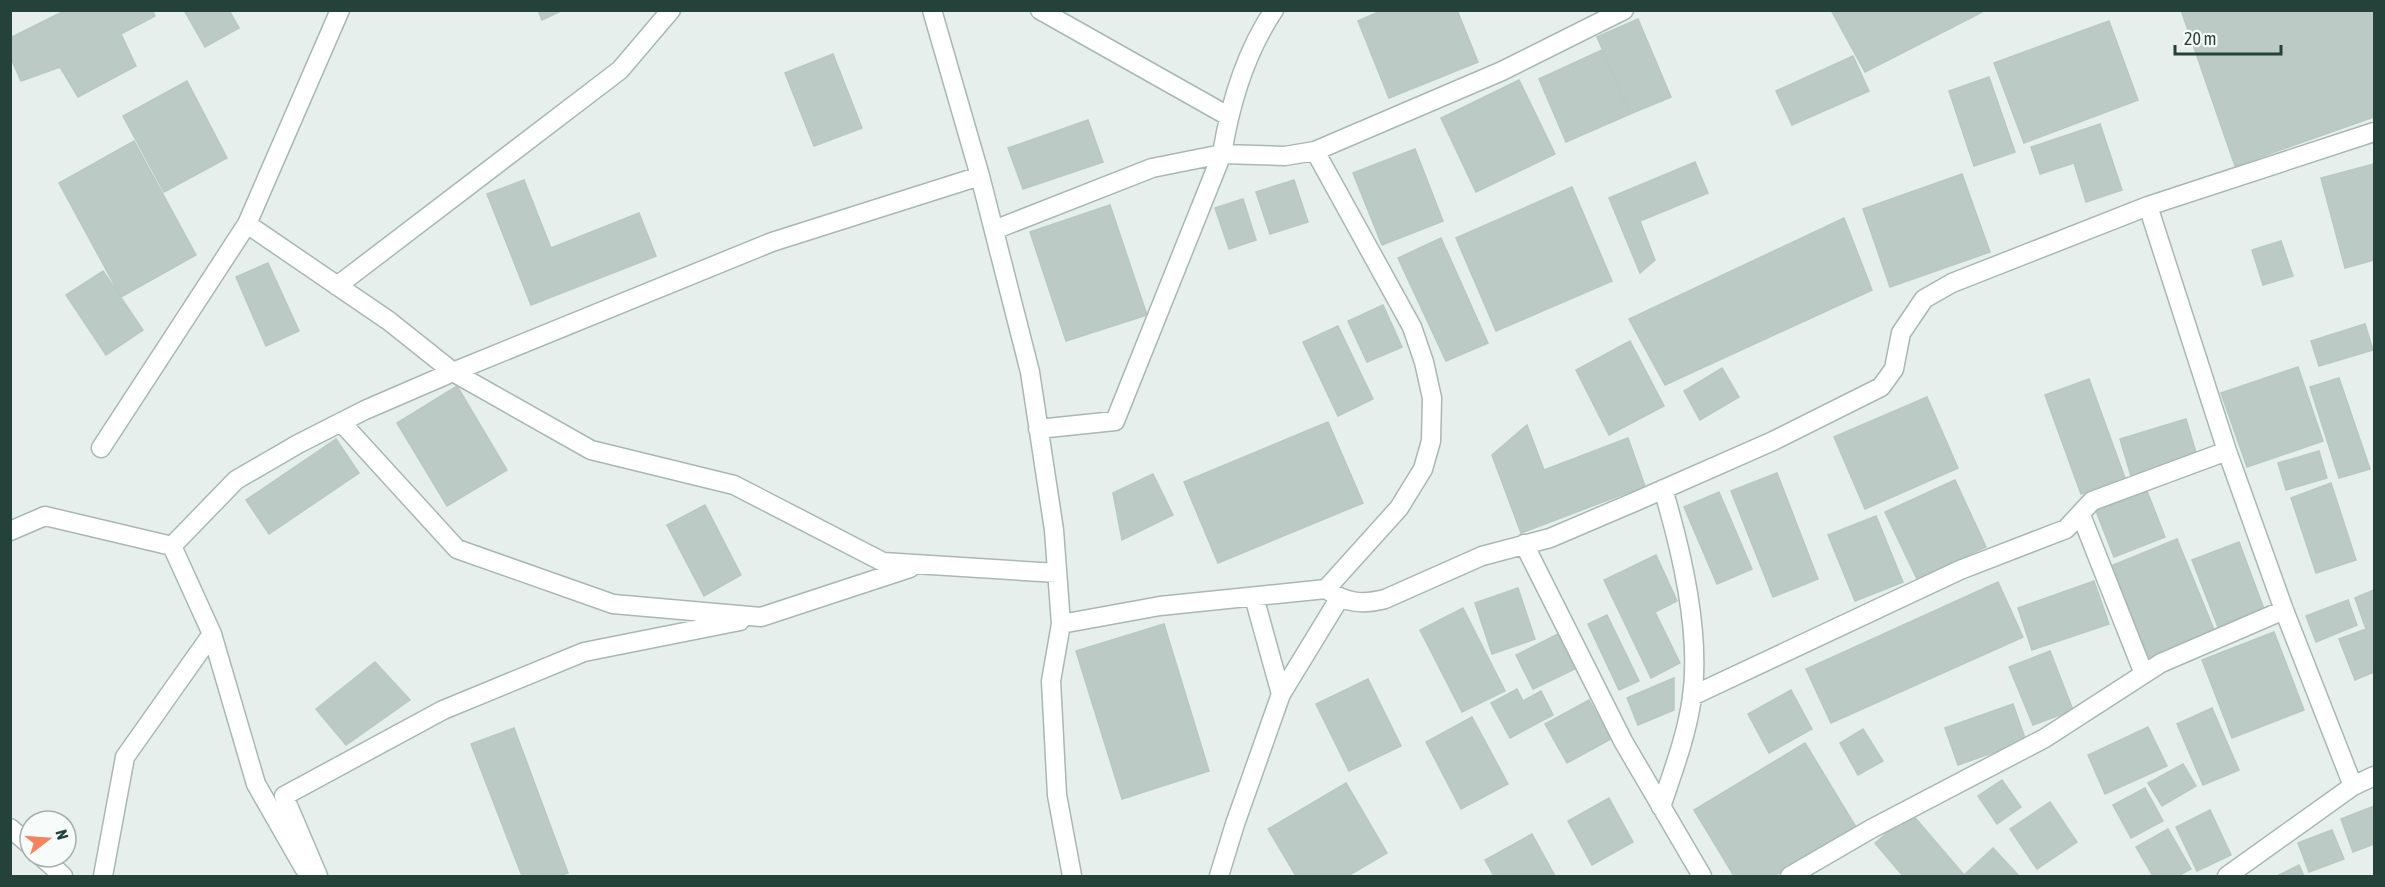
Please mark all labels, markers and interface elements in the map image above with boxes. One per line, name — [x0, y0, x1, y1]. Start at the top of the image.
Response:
scale bar — [2175, 18, 2282, 56]
text: 20 m — [2184, 28, 2216, 49]
north arrow — [18, 809, 78, 869]
text: N — [52, 827, 72, 842]

